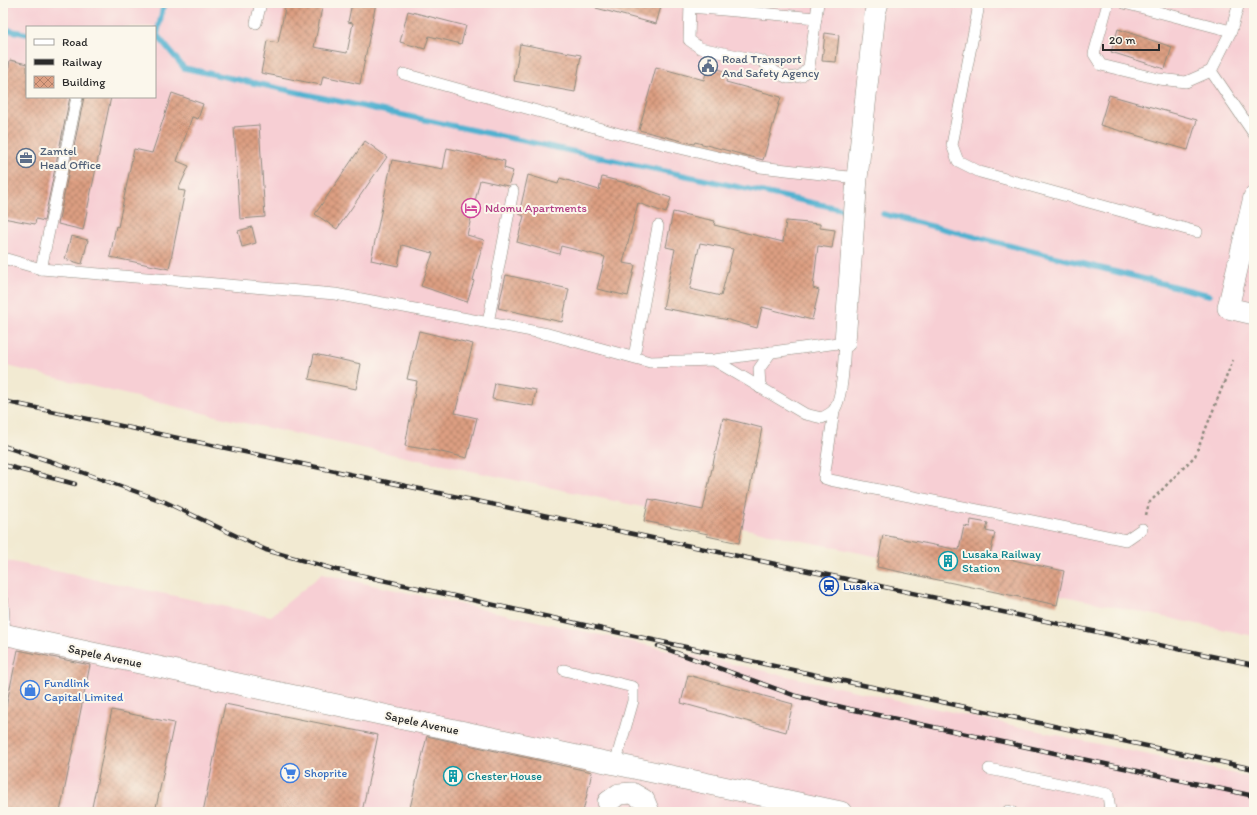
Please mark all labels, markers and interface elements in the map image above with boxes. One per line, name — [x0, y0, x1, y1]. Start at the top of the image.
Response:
legend — [26, 26, 156, 98]
scale bar — [1103, 26, 1159, 52]
text: 20 m — [1109, 33, 1136, 47]
text: Road — [62, 35, 88, 49]
place label: Road Transport And Safety Agency — [722, 52, 820, 80]
text: Railway — [62, 55, 102, 69]
public building icon: Road Transport And Safety Agency — [697, 55, 719, 77]
text: Building — [62, 75, 106, 89]
place label: Zamtel Head Office — [40, 144, 101, 172]
office icon: Zamtel Head Office — [15, 147, 37, 169]
hotel icon: Ndomu Apartments — [460, 197, 482, 219]
place label: Ndomu Apartments — [485, 201, 587, 215]
place label: Lusaka Railway Station — [962, 547, 1041, 575]
building icon: Lusaka Railway Station — [937, 550, 959, 572]
station icon: Lusaka — [818, 575, 840, 597]
place label: Lusaka — [843, 579, 880, 593]
street label: Sapele Avenue — [67, 641, 143, 671]
place label: Fundlink Capital Limited — [44, 676, 124, 704]
shop icon: Fundlink Capital Limited — [19, 679, 41, 701]
street label: Sapele Avenue — [384, 708, 460, 738]
supermarket icon: Shoprite — [279, 762, 301, 784]
building icon: Chester House — [442, 765, 464, 787]
place label: Shoprite — [304, 766, 348, 780]
place label: Chester House — [467, 769, 542, 783]

